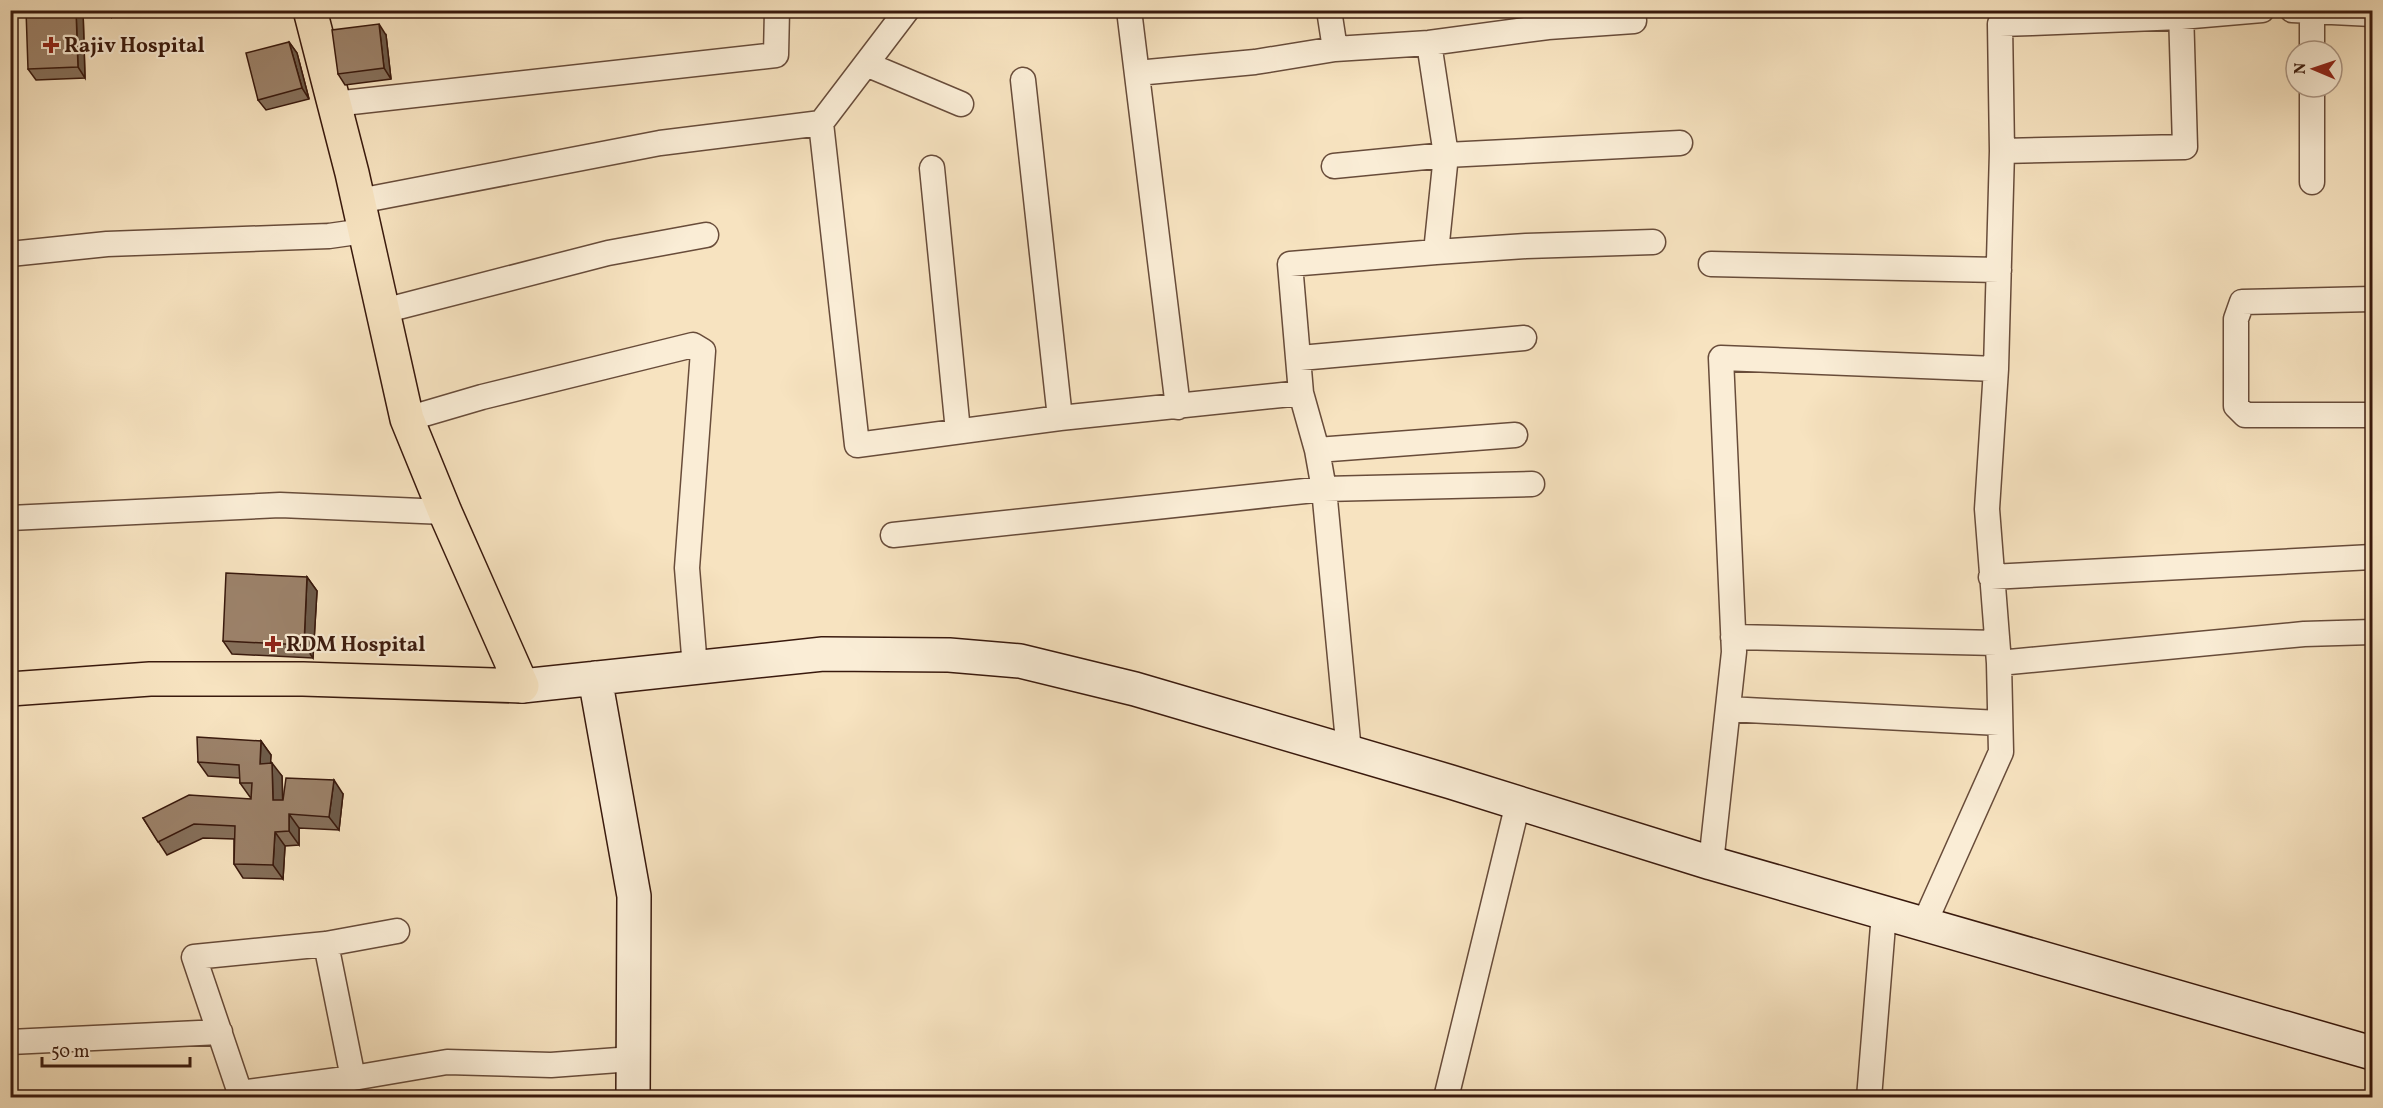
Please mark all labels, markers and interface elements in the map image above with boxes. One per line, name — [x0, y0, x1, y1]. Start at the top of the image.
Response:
place label: Rajiv Hospital — [64, 32, 205, 61]
marker: Rajiv Hospital — [42, 36, 60, 54]
north arrow — [2284, 39, 2344, 99]
text: N — [2290, 62, 2312, 75]
place label: RDM Hospital — [286, 631, 425, 660]
marker: RDM Hospital — [264, 635, 282, 653]
scale bar — [42, 1030, 190, 1068]
text: 50 m — [51, 1040, 90, 1065]

